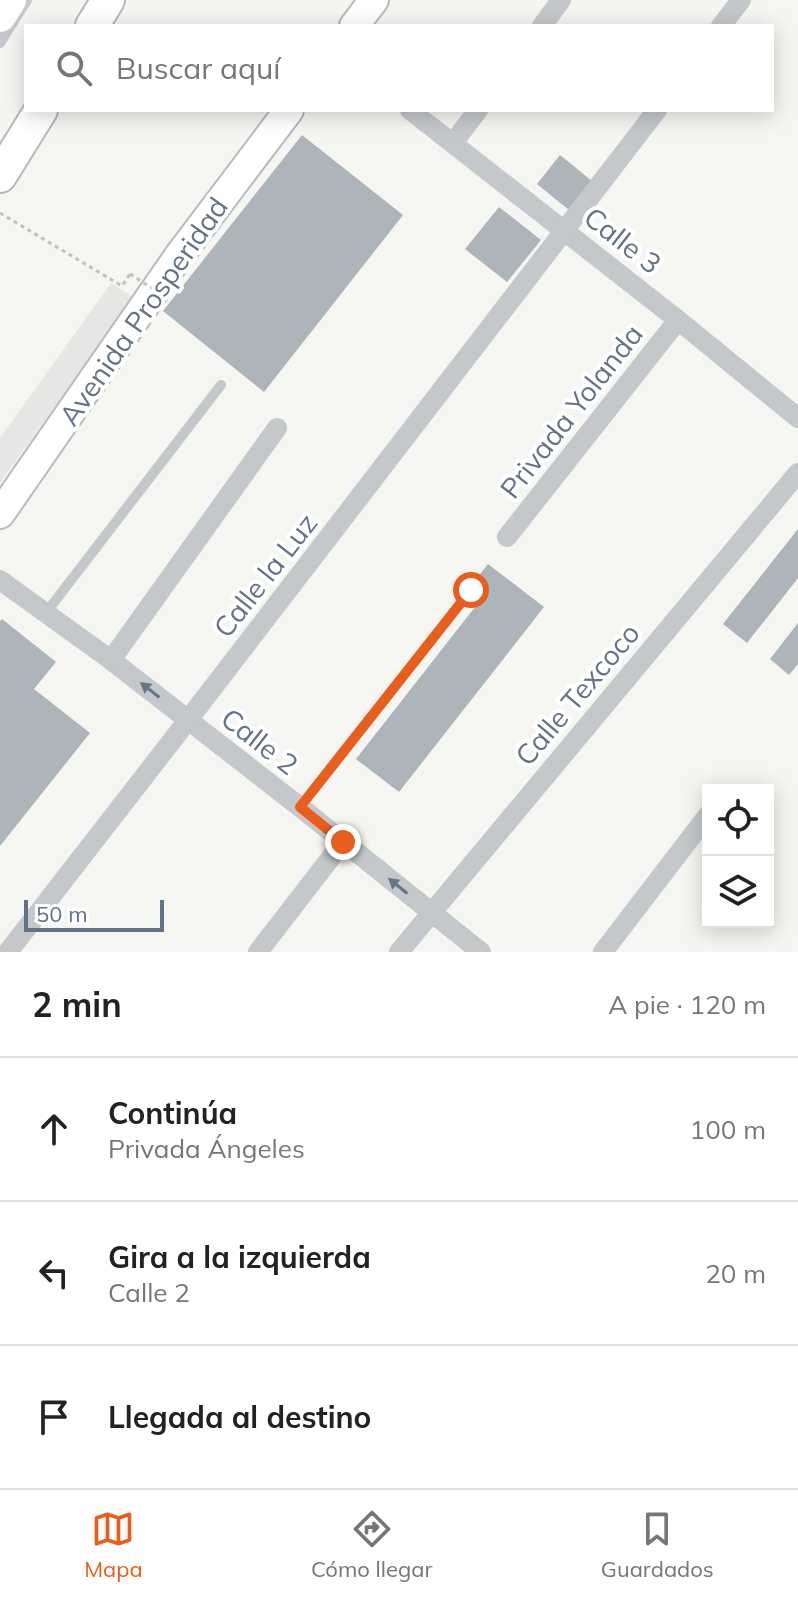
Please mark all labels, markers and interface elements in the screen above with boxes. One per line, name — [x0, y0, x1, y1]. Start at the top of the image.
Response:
search box — [24, 24, 774, 112]
icon: search — [52, 46, 96, 90]
text: Buscar aquí — [116, 49, 281, 87]
street label: Avenida Prosperidad — [51, 190, 235, 432]
street label: Calle 3 — [577, 199, 669, 281]
street label: Privada Yolanda — [492, 317, 650, 505]
street label: Calle la Luz — [206, 506, 324, 644]
route start — [453, 572, 489, 608]
street label: Calle Texcoco — [507, 616, 647, 772]
one-way arrow — [140, 683, 160, 699]
street label: Calle 2 — [214, 700, 306, 782]
map controls — [702, 784, 774, 928]
button: locate — [702, 784, 774, 856]
route end — [325, 824, 361, 860]
button: layers — [702, 856, 774, 928]
one-way arrow — [388, 878, 408, 895]
scale bar — [24, 896, 164, 932]
text: 50 m — [36, 900, 87, 928]
text: 2 min — [32, 983, 122, 1026]
text: A pie · 120 m — [608, 988, 766, 1021]
text: Continúa — [108, 1094, 237, 1132]
icon: ahead — [32, 1107, 76, 1151]
text: 100 m — [690, 1113, 766, 1146]
text: Privada Ángeles — [108, 1132, 305, 1165]
text: Gira a la izquierda — [108, 1238, 371, 1276]
icon: left — [32, 1251, 76, 1295]
text: 20 m — [705, 1257, 766, 1290]
text: Calle 2 — [108, 1276, 190, 1309]
icon: arrive — [32, 1395, 76, 1439]
text: Llegada al destino — [108, 1398, 371, 1436]
tab: Mapa — [84, 1507, 143, 1583]
tab: Cómo llegar — [311, 1507, 432, 1583]
tab: Guardados — [601, 1507, 714, 1583]

